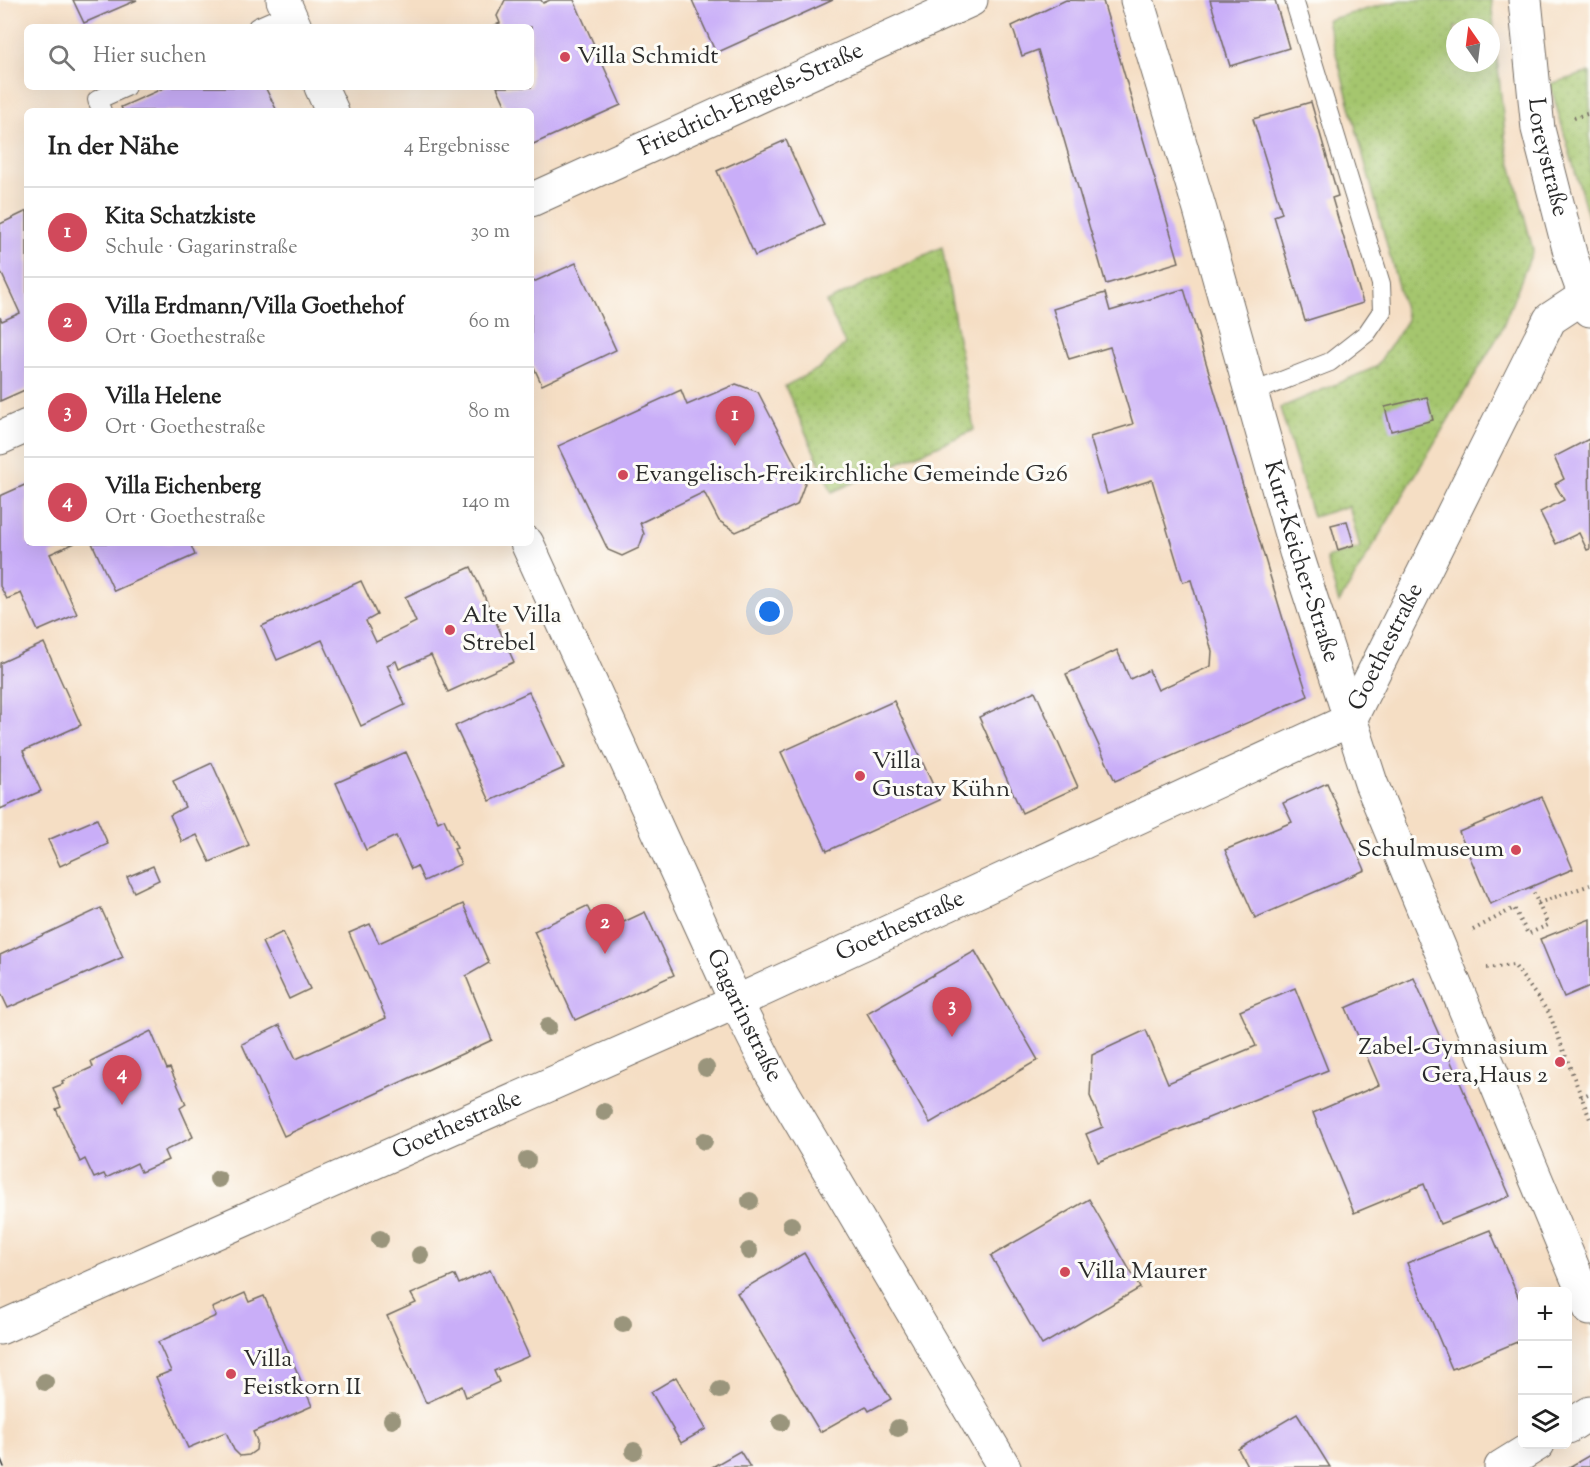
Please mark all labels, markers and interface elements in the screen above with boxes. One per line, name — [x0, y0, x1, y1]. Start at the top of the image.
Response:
north arrow — [1446, 18, 1500, 72]
search box — [24, 24, 534, 90]
street label: Friedrich-Engels-Straße — [633, 34, 869, 166]
place label: Villa Schmidt — [577, 40, 719, 74]
icon: search — [45, 41, 78, 74]
text: Hier suchen — [93, 41, 207, 73]
marker: Villa Schmidt — [558, 50, 572, 64]
street label: Loreystraße — [1518, 96, 1577, 220]
text: In der Nähe — [48, 129, 179, 166]
text: 4 Ergebnisse — [404, 133, 510, 162]
text: Kita Schatzkiste — [105, 202, 256, 234]
text: 1 — [64, 218, 71, 247]
text: 30 m — [471, 218, 510, 247]
text: Schule · Gagarinstraße — [105, 234, 297, 263]
text: Villa Erdmann/Villa Goethehof — [105, 292, 404, 324]
text: 2 — [63, 308, 72, 337]
text: 60 m — [469, 308, 510, 337]
text: Ort · Goethestraße — [105, 324, 265, 353]
text: Villa Helene — [105, 382, 222, 414]
pin: 1 — [716, 396, 754, 446]
text: 3 — [63, 398, 72, 427]
text: 80 m — [469, 398, 510, 427]
text: Ort · Goethestraße — [105, 414, 265, 443]
street label: Kurt-Keicher-Straße — [1254, 457, 1348, 667]
place label: Evangelisch-Freikirchliche Gemeinde G26 — [635, 458, 1068, 492]
marker: Evangelisch-Freikirchliche Gemeinde G26 — [616, 468, 630, 482]
text: Villa Eichenberg — [105, 472, 261, 504]
text: 4 — [62, 488, 73, 517]
text: 140 m — [462, 488, 510, 517]
text: Ort · Goethestraße — [105, 504, 265, 533]
street label: Goethestraße — [1340, 578, 1432, 717]
your location — [755, 597, 784, 626]
place label: Alte Villa Strebel — [462, 599, 562, 661]
marker: Alte Villa Strebel — [443, 623, 457, 637]
place label: Villa Gustav Kühn — [872, 745, 1010, 807]
marker: Villa Gustav Kühn — [853, 769, 867, 783]
place label: Schulmuseum — [1357, 833, 1504, 867]
marker: Schulmuseum — [1509, 843, 1523, 857]
street label: Goethestraße — [830, 882, 971, 971]
pin: 2 — [586, 904, 624, 954]
street label: Gagarinstraße — [697, 943, 791, 1089]
pin: 3 — [932, 988, 972, 1037]
place label: Zabel-Gymnasium Gera,Haus 2 — [1358, 1031, 1548, 1093]
marker: Zabel-Gymnasium Gera,Haus 2 — [1553, 1055, 1567, 1069]
pin: 4 — [102, 1056, 142, 1105]
street label: Goethestraße — [387, 1082, 527, 1169]
place label: Villa Maurer — [1077, 1255, 1207, 1289]
marker: Villa Maurer — [1058, 1265, 1072, 1279]
map controls — [1518, 1287, 1572, 1449]
button: + — [1518, 1287, 1572, 1341]
button: − — [1518, 1341, 1572, 1395]
place label: Villa Feistkorn II — [243, 1343, 361, 1405]
marker: Villa Feistkorn II — [224, 1367, 238, 1381]
button: layers — [1518, 1395, 1572, 1449]

